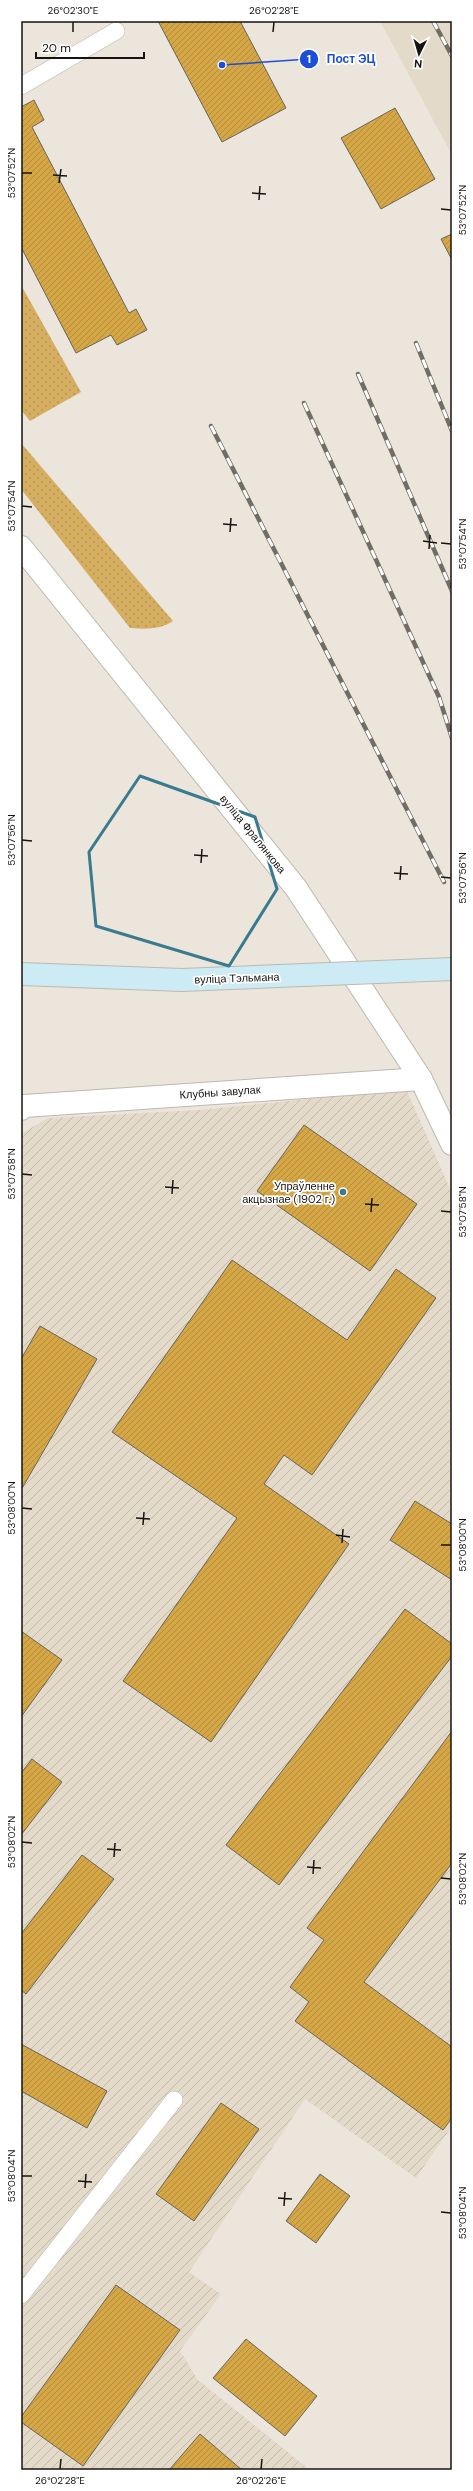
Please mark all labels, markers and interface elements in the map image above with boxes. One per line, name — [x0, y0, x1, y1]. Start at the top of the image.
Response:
text: 26°02'30"E — [48, 4, 99, 17]
text: 26°02'28"E — [249, 4, 299, 17]
scale bar — [36, 34, 144, 60]
north arrow — [399, 34, 439, 74]
text: 20 m — [42, 40, 71, 56]
callout: Пост ЭЦ — [299, 47, 384, 71]
text: 1 — [307, 51, 311, 67]
text: Пост ЭЦ — [327, 51, 375, 67]
text: N — [414, 57, 423, 71]
text: 53°07'52"N — [5, 148, 18, 198]
text: 53°07'52"N — [456, 185, 469, 235]
text: 53°07'54"N — [5, 480, 18, 532]
text: 53°07'54"N — [456, 518, 469, 570]
street label: вуліца Фралянкова — [217, 792, 290, 877]
text: 53°07'56"N — [5, 814, 18, 866]
text: 53°07'56"N — [456, 852, 469, 904]
street label: вуліца Тэльмана — [194, 969, 281, 986]
street label: Клубны завулак — [179, 1082, 261, 1102]
text: 53°07'58"N — [5, 1148, 18, 1200]
place label: Упраўленне акцызнае (1902 г.) — [242, 1179, 335, 1206]
text: 53°07'58"N — [456, 1186, 469, 1238]
marker: Упраўленне акцызнае (1902 г.) — [338, 1187, 348, 1197]
text: 53°08'00"N — [5, 1481, 18, 1535]
text: 53°08'00"N — [456, 1518, 469, 1572]
text: 53°08'02"N — [5, 1816, 18, 1868]
text: 53°08'02"N — [456, 1853, 469, 1905]
text: 53°08'04"N — [5, 2150, 18, 2202]
text: 53°08'04"N — [456, 2187, 469, 2239]
text: 26°02'28"E — [35, 2474, 85, 2487]
text: 26°02'26"E — [236, 2474, 286, 2487]

